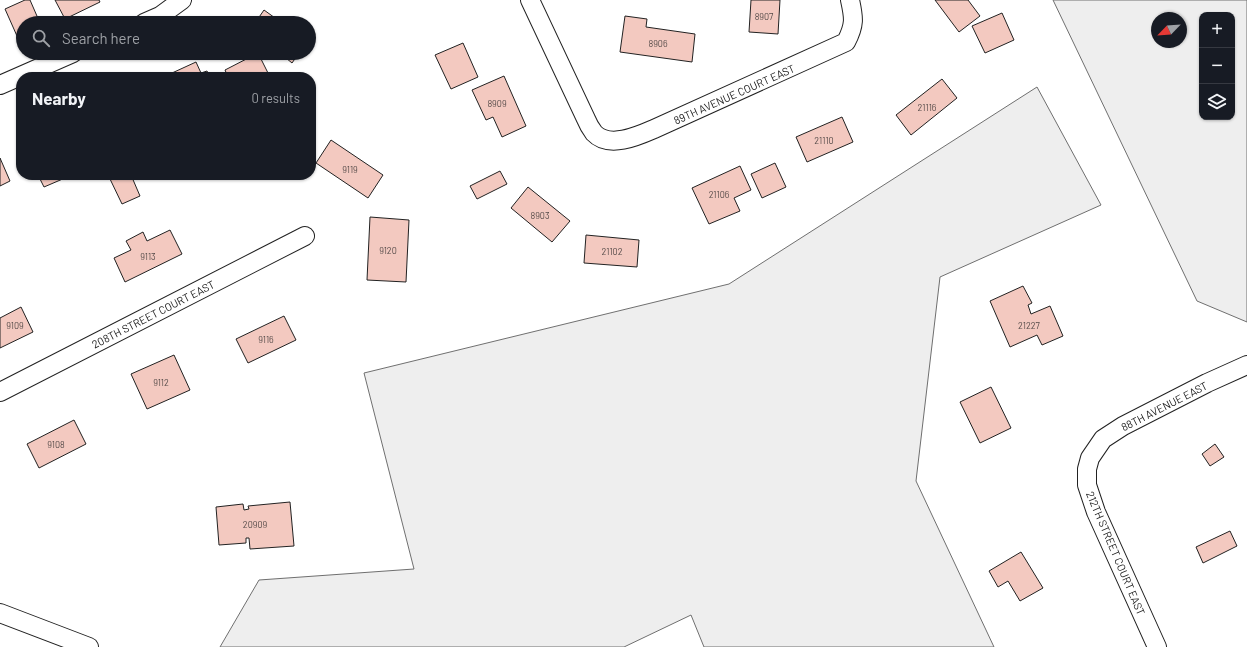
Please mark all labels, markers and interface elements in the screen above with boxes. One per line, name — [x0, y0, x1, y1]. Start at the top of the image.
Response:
house number: 8907 — [755, 11, 774, 22]
north arrow — [1151, 12, 1187, 48]
map controls — [1199, 12, 1235, 120]
button: + — [1199, 12, 1235, 48]
search box — [16, 16, 316, 60]
icon: search — [30, 27, 52, 49]
text: Search here — [62, 29, 140, 47]
house number: 8906 — [648, 38, 668, 49]
button: − — [1199, 48, 1235, 84]
street label: 89TH AVENUE COURT EAST — [672, 61, 796, 127]
button: layers — [1199, 84, 1235, 120]
text: Nearby — [32, 88, 86, 108]
text: 0 results — [251, 90, 300, 106]
house number: 8909 — [487, 98, 507, 109]
house number: 21116 — [918, 102, 937, 113]
house number: 21110 — [814, 135, 834, 146]
house number: 9119 — [342, 164, 358, 175]
house number: 21106 — [709, 189, 730, 200]
house number: 8903 — [530, 210, 550, 221]
house number: 9120 — [379, 245, 397, 256]
house number: 21102 — [602, 246, 623, 257]
house number: 9113 — [140, 251, 156, 262]
street label: 208TH STREET COURT EAST — [90, 277, 216, 351]
house number: 9109 — [6, 320, 24, 331]
house number: 21227 — [1018, 320, 1041, 331]
house number: 9116 — [258, 334, 274, 345]
house number: 9112 — [153, 377, 169, 388]
street label: 88TH AVENUE EAST — [1119, 379, 1209, 433]
house number: 9108 — [47, 439, 65, 450]
street label: 212TH STREET COURT EAST — [1084, 489, 1148, 617]
house number: 20909 — [243, 519, 267, 530]

